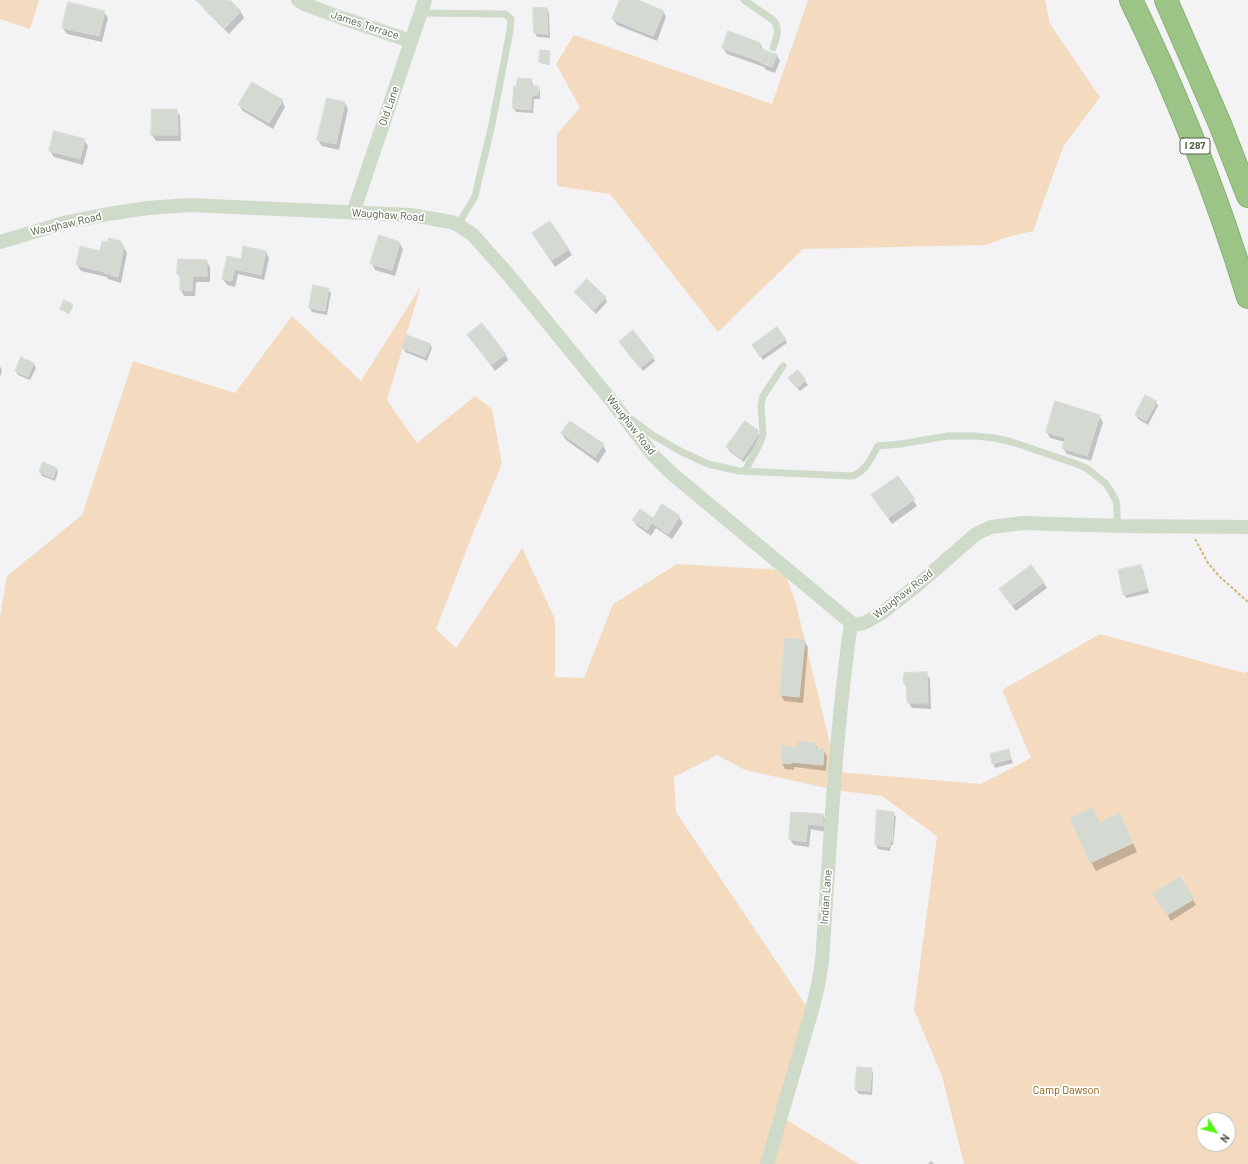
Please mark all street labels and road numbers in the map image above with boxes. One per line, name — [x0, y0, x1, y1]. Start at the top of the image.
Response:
street label: James Terrace — [329, 8, 401, 42]
street label: Old Lane — [376, 84, 402, 128]
road number: I 287 — [1180, 138, 1210, 154]
street label: Waughaw Road — [351, 206, 425, 224]
street label: Waughaw Road — [29, 209, 103, 239]
street label: Waughaw Road — [603, 392, 659, 458]
street label: Waughaw Road — [870, 566, 936, 622]
street label: Indian Lane — [818, 869, 834, 925]

